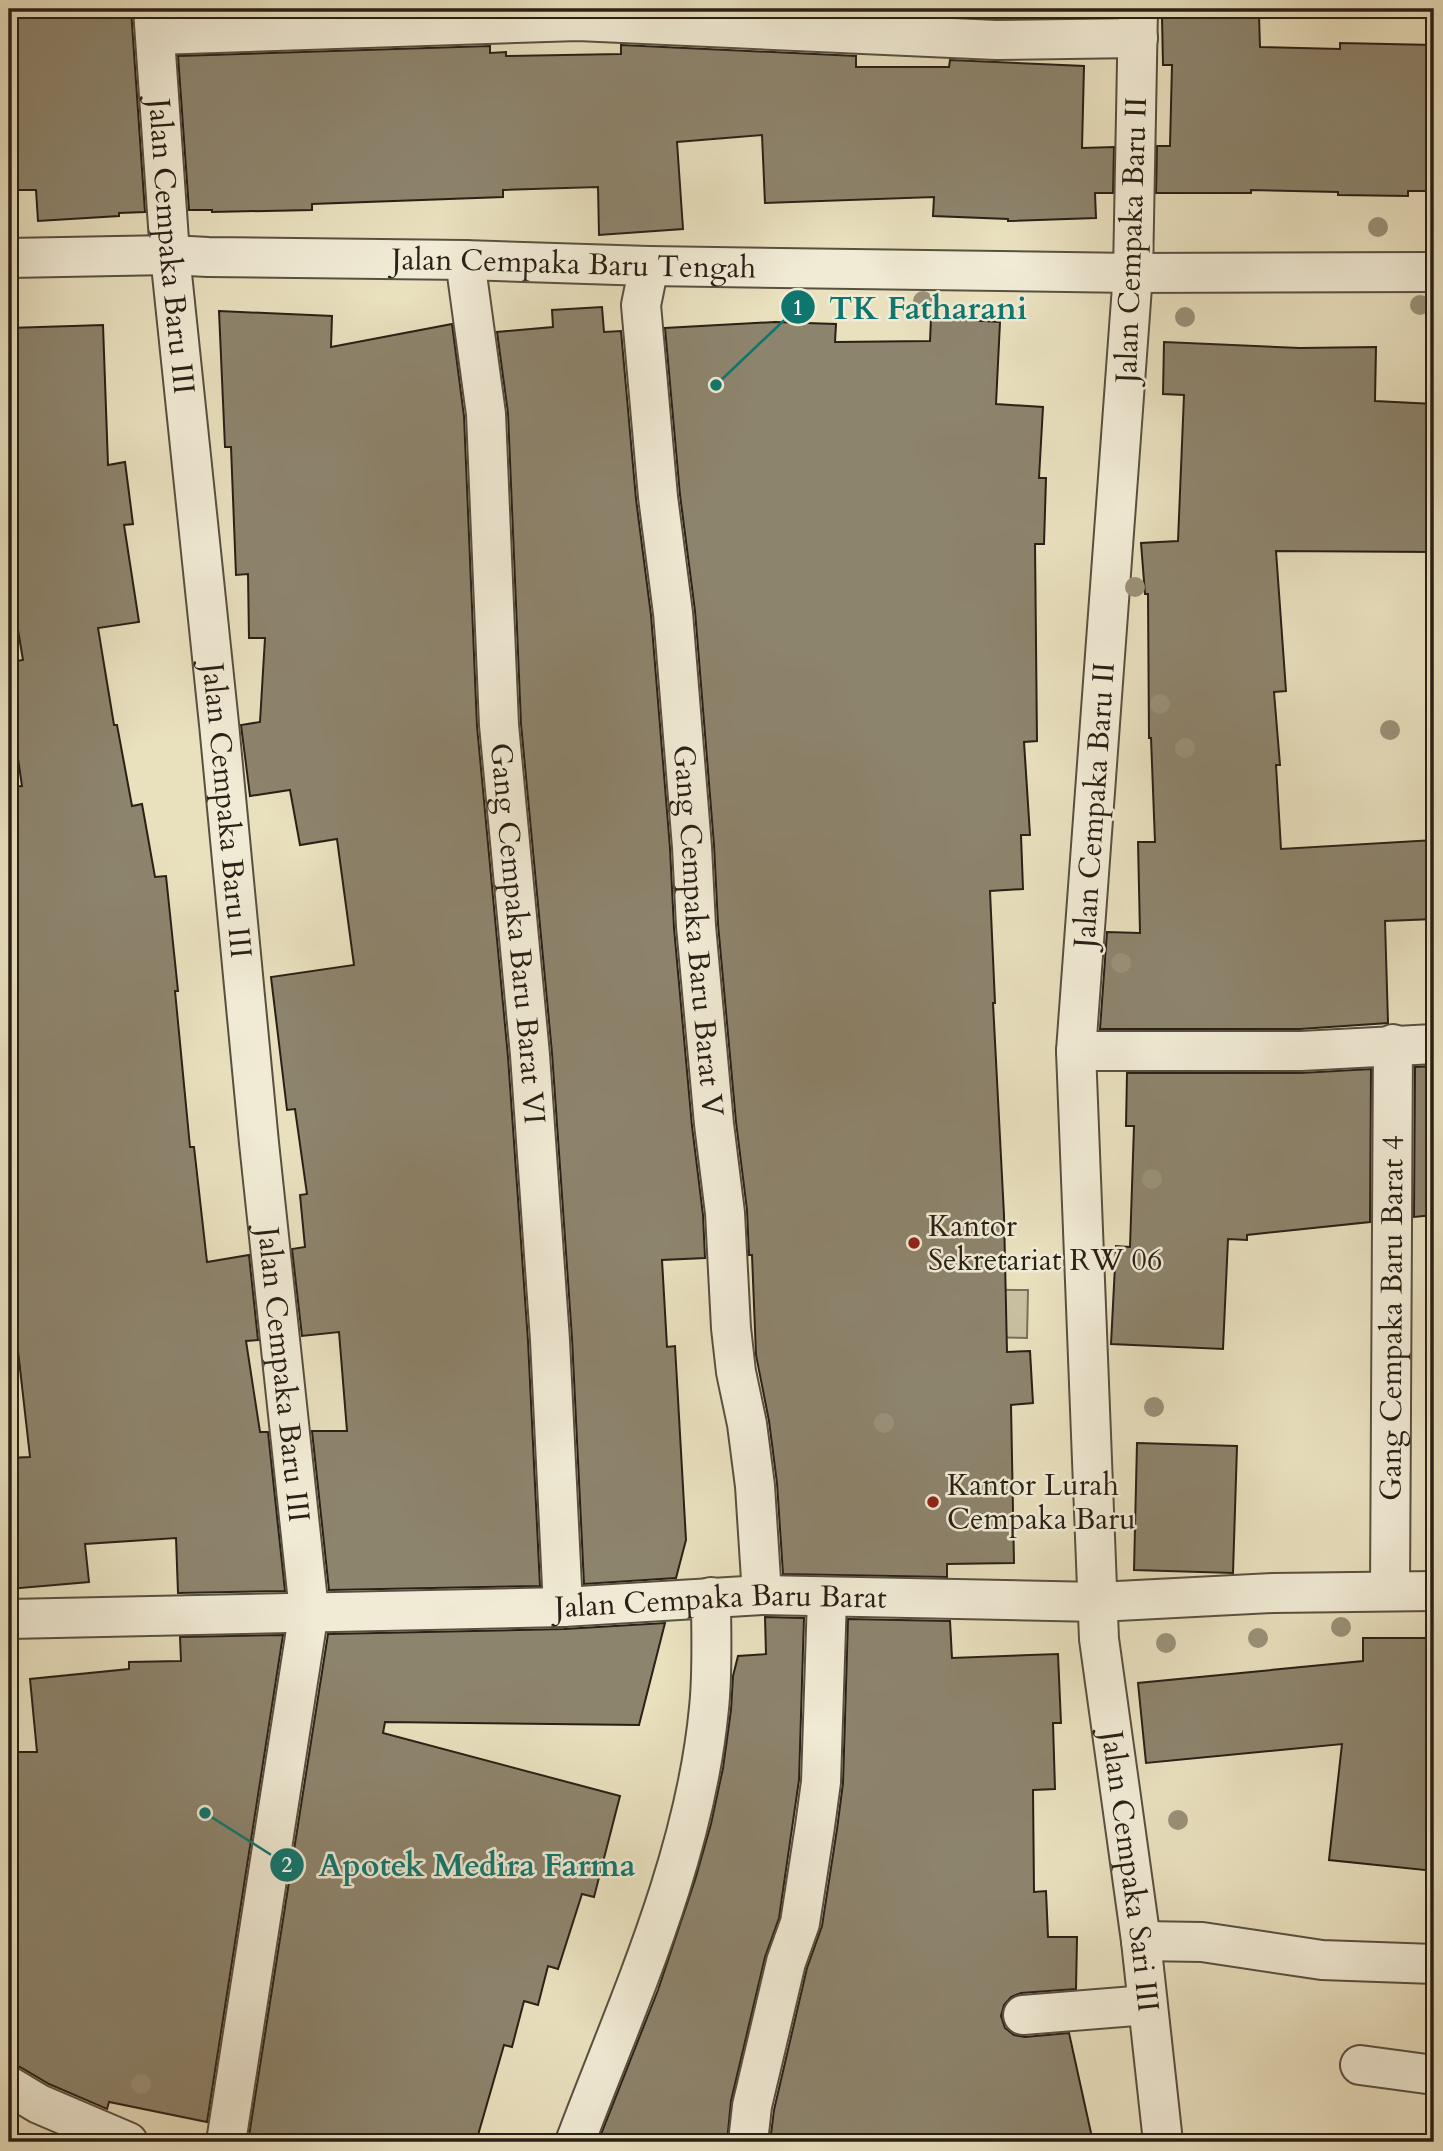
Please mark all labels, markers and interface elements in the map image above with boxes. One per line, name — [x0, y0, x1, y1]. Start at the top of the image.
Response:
street label: Jalan Cempaka Baru III — [138, 93, 204, 396]
street label: Jalan Cempaka Baru II — [1106, 96, 1157, 388]
street label: Jalan Cempaka Baru Tengah — [387, 239, 757, 289]
callout: TK Fatharani — [780, 281, 1041, 334]
text: TK Fatharani — [829, 287, 1027, 331]
text: 1 — [793, 294, 803, 323]
street label: Jalan Cempaka Baru III — [191, 657, 261, 960]
street label: Jalan Cempaka Baru II — [1064, 661, 1125, 953]
street label: Gang Cempaka Baru Barat VI — [480, 741, 555, 1125]
street label: Gang Cempaka Baru Barat V — [663, 743, 733, 1118]
street label: Gang Cempaka Baru Barat 4 — [1370, 1135, 1413, 1501]
place label: Kantor Sekretariat RW 06 — [928, 1206, 1162, 1281]
street label: Jalan Cempaka Baru III — [247, 1221, 319, 1524]
marker: Kantor Sekretariat RW 06 — [906, 1235, 922, 1251]
place label: Kantor Lurah Cempaka Baru — [947, 1465, 1136, 1540]
marker: Kantor Lurah Cempaka Baru — [925, 1494, 941, 1510]
street label: Jalan Cempaka Baru Barat — [550, 1574, 888, 1628]
street label: Jalan Cempaka Sari III — [1090, 1724, 1169, 2014]
callout: Apotek Medira Farma — [269, 1838, 649, 1891]
text: Apotek Medira Farma — [318, 1844, 636, 1888]
text: 2 — [282, 1851, 293, 1880]

